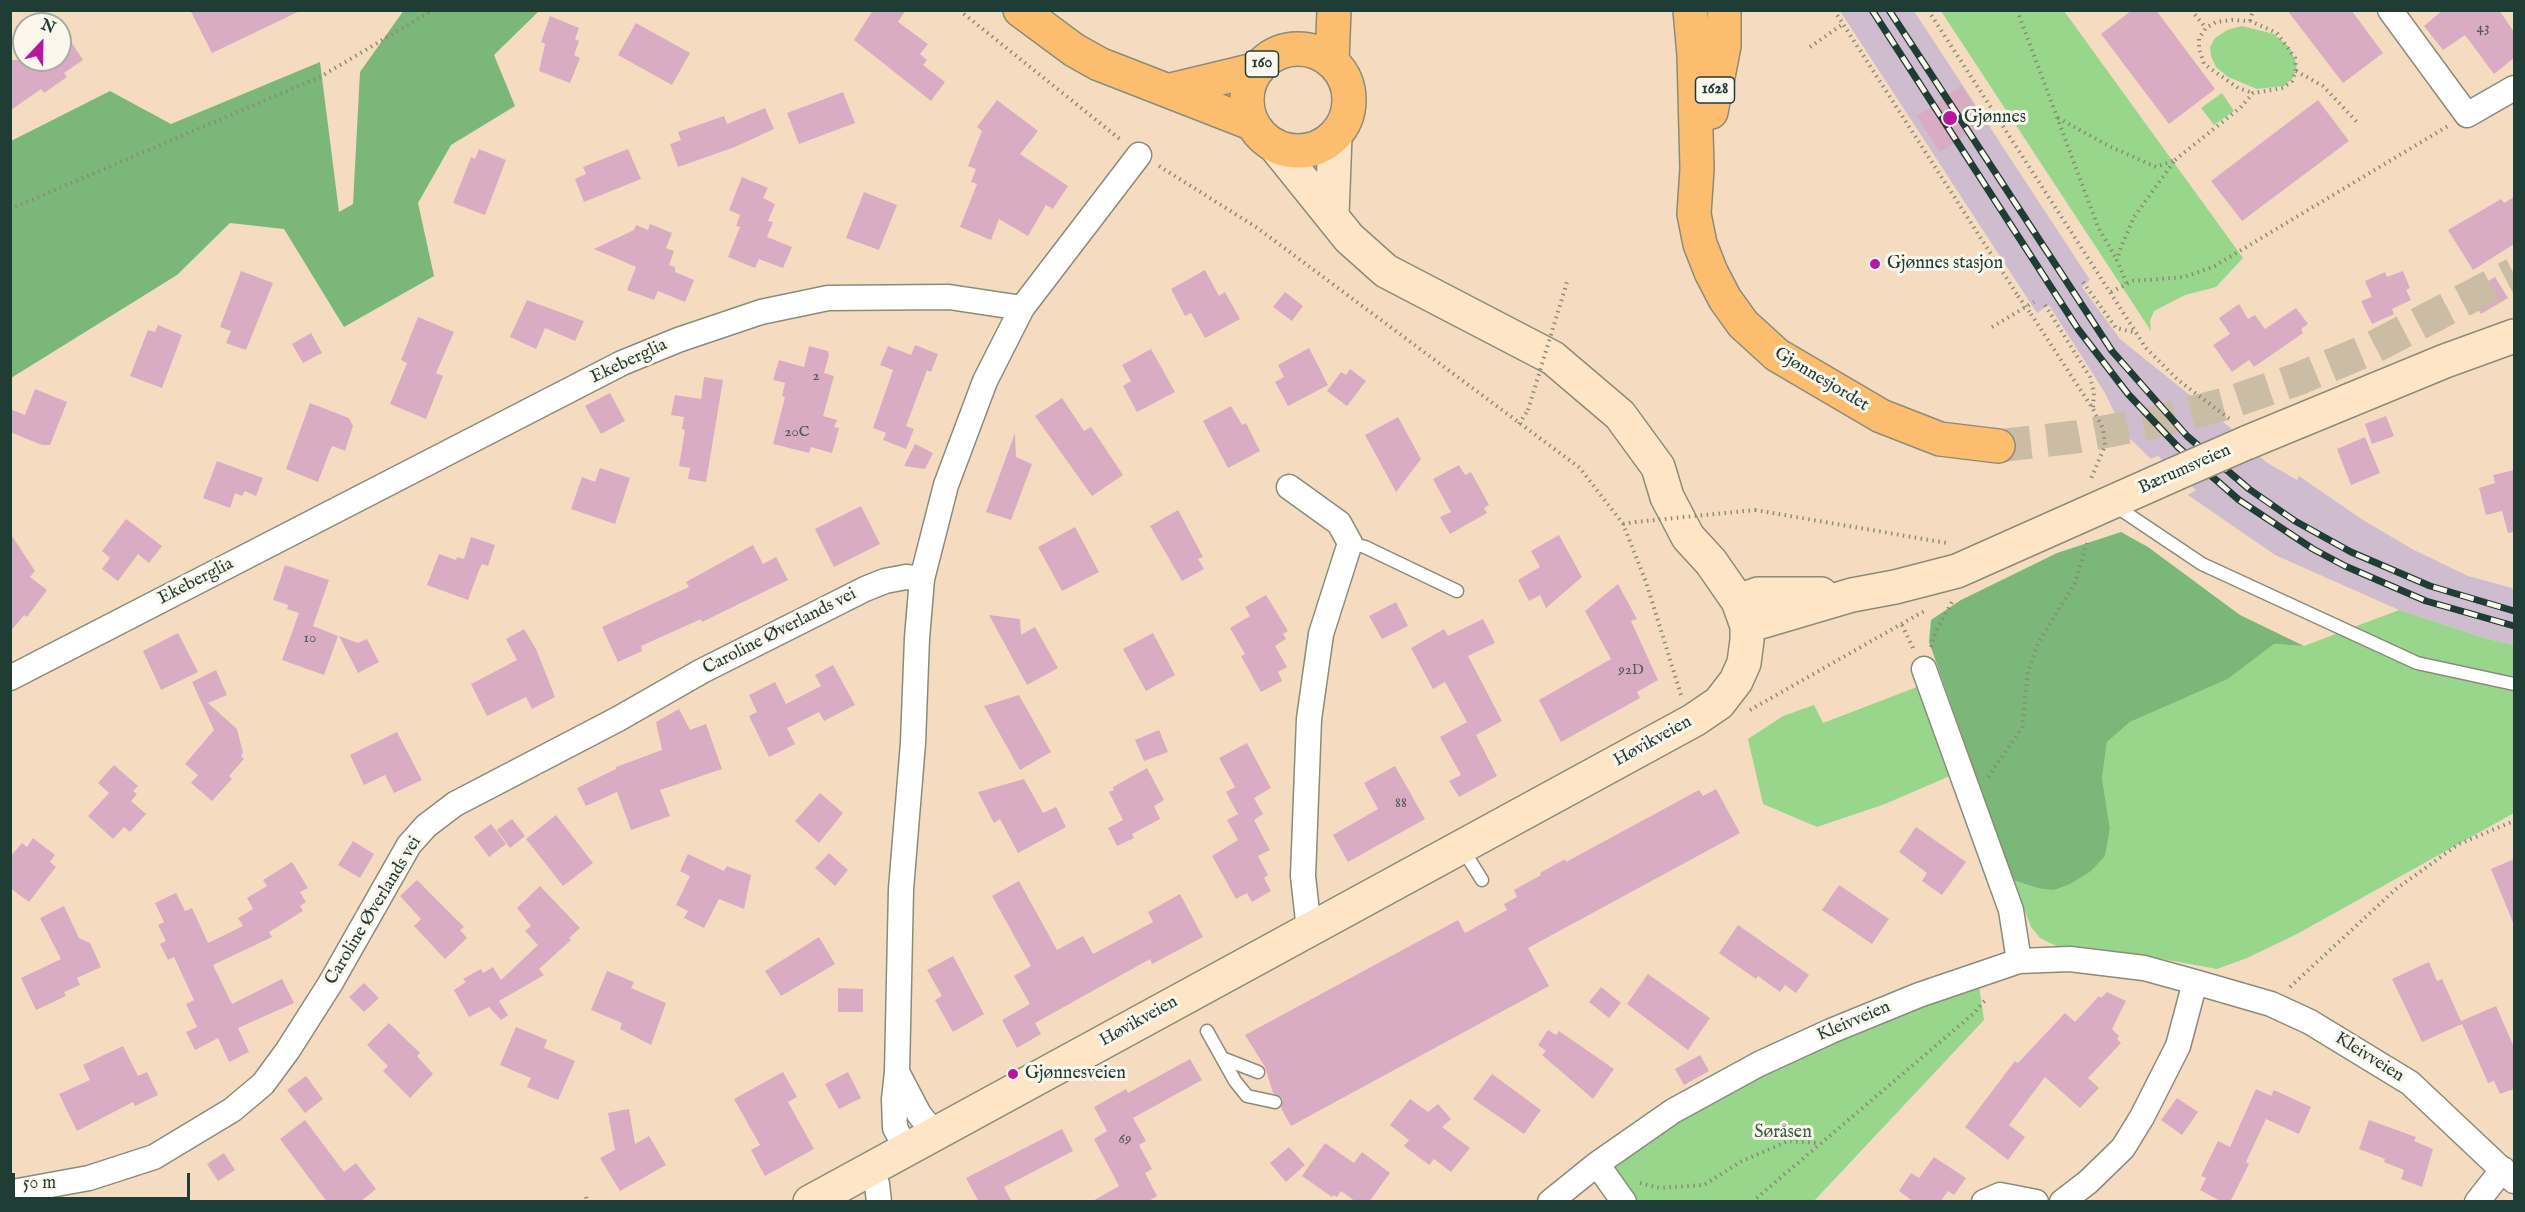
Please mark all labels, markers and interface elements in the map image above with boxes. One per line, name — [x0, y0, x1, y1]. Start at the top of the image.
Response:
north arrow — [12, 12, 72, 72]
text: N — [38, 15, 58, 39]
house number: 43 — [2477, 20, 2489, 38]
road number: 160 — [1246, 51, 1278, 77]
road number: 1628 — [1696, 77, 1734, 103]
place label: Gjønnes — [1964, 107, 2026, 129]
marker: Gjønnes — [1941, 109, 1959, 127]
place label: Gjønnes stasjon — [1887, 253, 2003, 275]
marker: Gjønnes stasjon — [1868, 257, 1882, 271]
street label: Ekeberglia — [587, 335, 671, 389]
street label: Gjønnesjordet — [1770, 343, 1872, 417]
house number: 2 — [812, 368, 820, 386]
house number: 20C — [784, 424, 810, 442]
street label: Bærumsveien — [2136, 440, 2234, 500]
street label: Ekeberglia — [155, 554, 237, 610]
street label: Caroline Øverlands vei — [700, 584, 860, 680]
house number: 10 — [304, 630, 316, 648]
house number: 92D — [1618, 662, 1644, 680]
street label: Høvikveien — [1610, 712, 1696, 772]
house number: 88 — [1395, 795, 1407, 813]
street label: Caroline Øverlands vei — [321, 833, 427, 989]
street label: Høvikveien — [1096, 992, 1182, 1052]
street label: Kleivveien — [1814, 997, 1894, 1047]
street label: Kleivveien — [2330, 1028, 2408, 1088]
place label: Gjønnesveien — [1025, 1063, 1126, 1085]
marker: Gjønnesveien — [1006, 1067, 1020, 1081]
park label: Søråsen — [1754, 1122, 1812, 1144]
house number: 69 — [1119, 1131, 1131, 1149]
scale bar — [15, 1161, 194, 1199]
text: 50 m — [23, 1172, 56, 1195]

